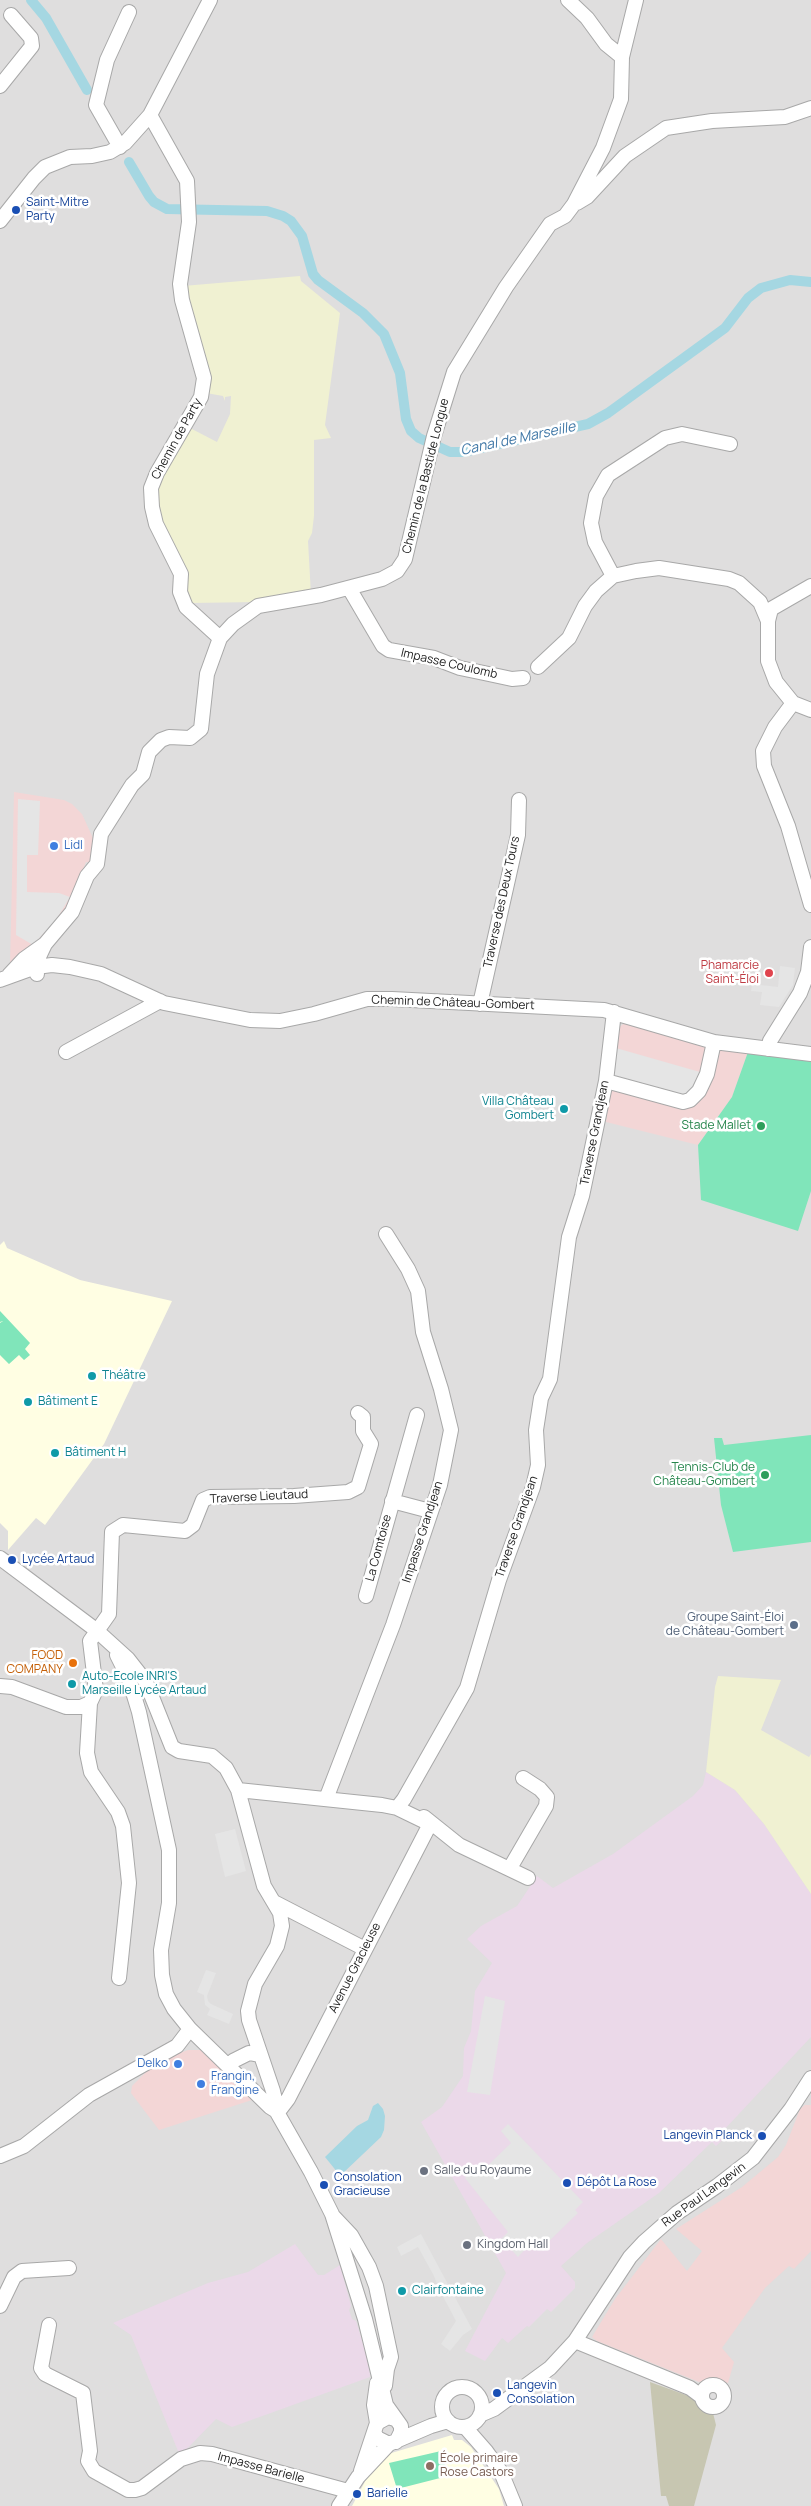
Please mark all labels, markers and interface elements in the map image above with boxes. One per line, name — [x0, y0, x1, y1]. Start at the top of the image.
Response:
place label: Saint-Mitre Party — [26, 196, 89, 224]
marker: Saint-Mitre Party — [10, 204, 22, 216]
street label: Chemin de Party — [149, 396, 205, 482]
street label: Chemin de la Bastide Longue — [400, 397, 452, 555]
water label: Canal de Marseille — [459, 419, 577, 459]
street label: Impasse Coulomb — [399, 646, 499, 682]
street label: Traverse des Deux Tours — [481, 835, 523, 969]
place label: Lidl — [64, 839, 83, 853]
marker: Lidl — [48, 840, 60, 852]
place label: Phamarcie Saint-Éloi — [701, 959, 759, 987]
marker: Phamarcie Saint-Éloi — [763, 967, 775, 979]
street label: Chemin de Château-Gombert — [371, 993, 535, 1013]
street label: Traverse Grandjean — [578, 1079, 612, 1187]
place label: Villa Château Gombert — [482, 1095, 554, 1123]
marker: Villa Château Gombert — [558, 1103, 570, 1115]
place label: Stade Mallet — [681, 1119, 751, 1133]
marker: Stade Mallet — [755, 1120, 767, 1132]
place label: Théâtre — [102, 1369, 146, 1383]
marker: Théâtre — [86, 1370, 98, 1382]
place label: Bâtiment E — [38, 1395, 98, 1409]
marker: Bâtiment E — [22, 1396, 34, 1408]
place label: Bâtiment H — [65, 1446, 126, 1460]
marker: Bâtiment H — [49, 1447, 61, 1459]
place label: Tennis-Club de Château-Gombert — [653, 1461, 755, 1489]
marker: Tennis-Club de Château-Gombert — [759, 1469, 771, 1481]
street label: Traverse Grandjean — [493, 1474, 541, 1580]
street label: Impasse Grandjean — [400, 1479, 446, 1585]
street label: Traverse Lieutaud — [209, 1487, 309, 1507]
street label: La Comtoise — [363, 1513, 395, 1583]
place label: Lycée Artaud — [22, 1553, 94, 1567]
marker: Lycée Artaud — [6, 1554, 18, 1566]
place label: Groupe Saint-Éloi de Château-Gombert — [666, 1611, 784, 1639]
marker: Groupe Saint-Éloi de Château-Gombert — [788, 1619, 800, 1631]
place label: FOOD COMPANY — [7, 1649, 63, 1677]
marker: FOOD COMPANY — [67, 1657, 79, 1669]
place label: Auto-Ecole INRI'S Marseille Lycée Artaud — [82, 1670, 206, 1698]
marker: Auto-Ecole INRI'S Marseille Lycée Artaud — [66, 1678, 78, 1690]
street label: Avenue Gracieuse — [326, 1920, 384, 2016]
place label: Delko — [137, 2057, 168, 2071]
marker: Delko — [172, 2058, 184, 2070]
place label: Frangin, Frangine — [211, 2070, 259, 2098]
marker: Frangin, Frangine — [195, 2078, 207, 2090]
place label: Langevin Planck — [663, 2129, 752, 2143]
marker: Langevin Planck — [756, 2130, 768, 2142]
street label: Rue Paul Langevin — [659, 2160, 749, 2230]
place label: Salle du Royaume — [434, 2164, 531, 2178]
marker: Salle du Royaume — [418, 2165, 430, 2177]
place label: Consolation Gracieuse — [334, 2171, 402, 2199]
place label: Dépôt La Rose — [577, 2176, 656, 2190]
marker: Dépôt La Rose — [561, 2177, 573, 2189]
marker: Consolation Gracieuse — [318, 2179, 330, 2191]
place label: Kingdom Hall — [477, 2238, 548, 2252]
marker: Kingdom Hall — [461, 2239, 473, 2251]
place label: Clairfontaine — [412, 2284, 484, 2298]
marker: Clairfontaine — [396, 2285, 408, 2297]
place label: Langevin Consolation — [507, 2379, 575, 2407]
marker: Langevin Consolation — [491, 2387, 503, 2399]
street label: Impasse Barielle — [216, 2449, 306, 2487]
place label: École primaire Rose Castors — [440, 2452, 518, 2480]
marker: École primaire Rose Castors — [424, 2460, 436, 2472]
place label: Barielle — [367, 2487, 408, 2501]
marker: Barielle — [351, 2488, 363, 2500]

